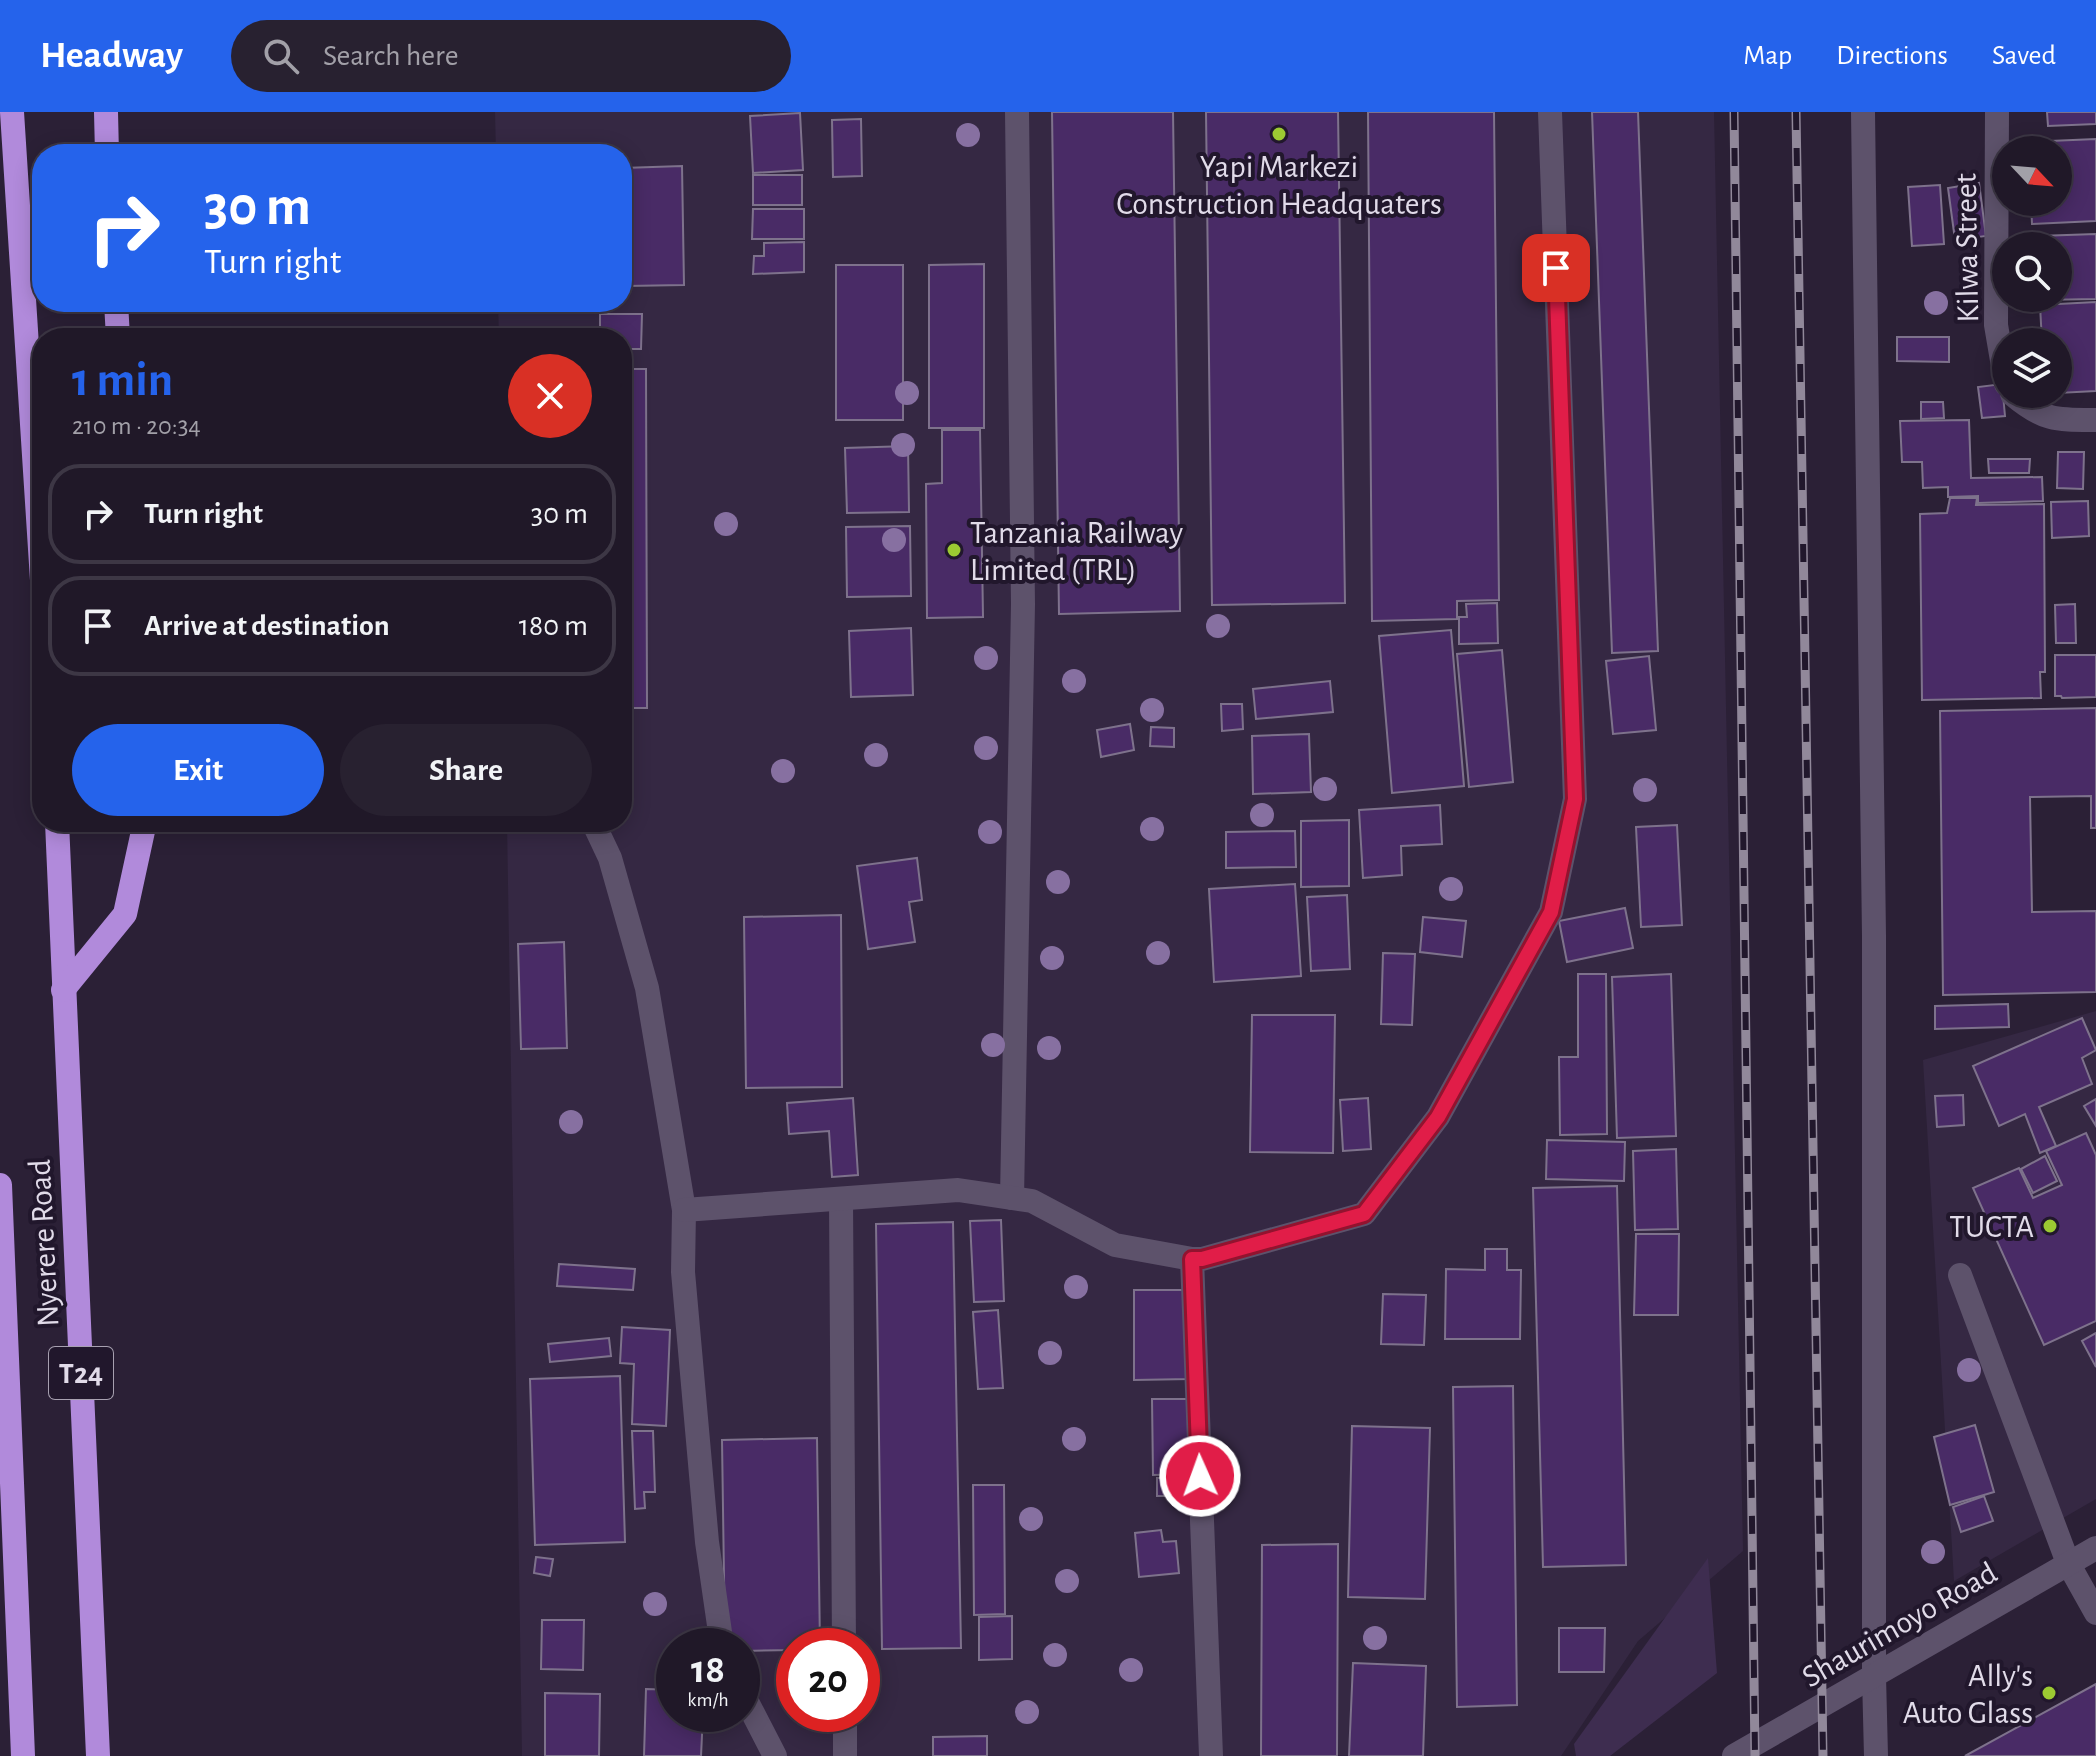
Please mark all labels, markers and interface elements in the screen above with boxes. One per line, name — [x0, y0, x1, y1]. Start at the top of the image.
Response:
search box — [231, 20, 791, 92]
icon: search — [259, 34, 303, 78]
text: Headway — [40, 37, 183, 75]
text: Search here — [323, 41, 459, 71]
text: Map — [1743, 42, 1792, 70]
text: Directions — [1836, 42, 1948, 70]
text: Saved — [1992, 42, 2056, 70]
marker: Yapi Markezi Construction Headquaters — [1270, 125, 1288, 143]
north arrow — [1992, 136, 2072, 216]
map controls — [1992, 136, 2072, 408]
place label: Yapi Markezi Construction Headquaters — [1116, 151, 1442, 220]
street label: Kilwa Street — [1950, 173, 1984, 323]
icon: right — [72, 176, 176, 280]
text: 30 m — [204, 179, 311, 235]
button: search — [1992, 232, 2072, 312]
pin — [1522, 234, 1590, 302]
text: Turn right — [204, 244, 341, 280]
icon: arrive — [1534, 246, 1578, 290]
button: layers — [1992, 328, 2072, 408]
button: close — [508, 354, 592, 438]
text: 1 min — [72, 357, 173, 405]
text: 210 m · 20:34 — [72, 413, 201, 439]
icon: right — [76, 492, 120, 536]
text: Turn right — [144, 499, 263, 529]
text: 30 m — [531, 499, 588, 529]
place label: Tanzania Railway Limited (TRL) — [970, 517, 1183, 586]
marker: Tanzania Railway Limited (TRL) — [945, 541, 963, 559]
icon: arrive — [76, 604, 120, 648]
text: Arrive at destination — [144, 611, 390, 641]
text: 180 m — [519, 611, 588, 641]
button: Exit — [72, 724, 324, 816]
button: Share — [340, 724, 592, 816]
street label: Nyerere Road — [24, 1158, 64, 1328]
place label: TUCTA — [1949, 1211, 2034, 1243]
marker: TUCTA — [2041, 1217, 2059, 1235]
road number: T24 — [49, 1347, 113, 1399]
position arrow — [1158, 1434, 1242, 1518]
street label: Shaurimoyo Road — [1797, 1556, 2002, 1693]
speed limit sign: 20 — [776, 1628, 880, 1732]
text: 18 — [691, 1650, 725, 1690]
place label: Ally's Auto Glass — [1903, 1660, 2033, 1729]
marker: Ally's Auto Glass — [2040, 1684, 2058, 1702]
text: km/h — [687, 1690, 729, 1710]

